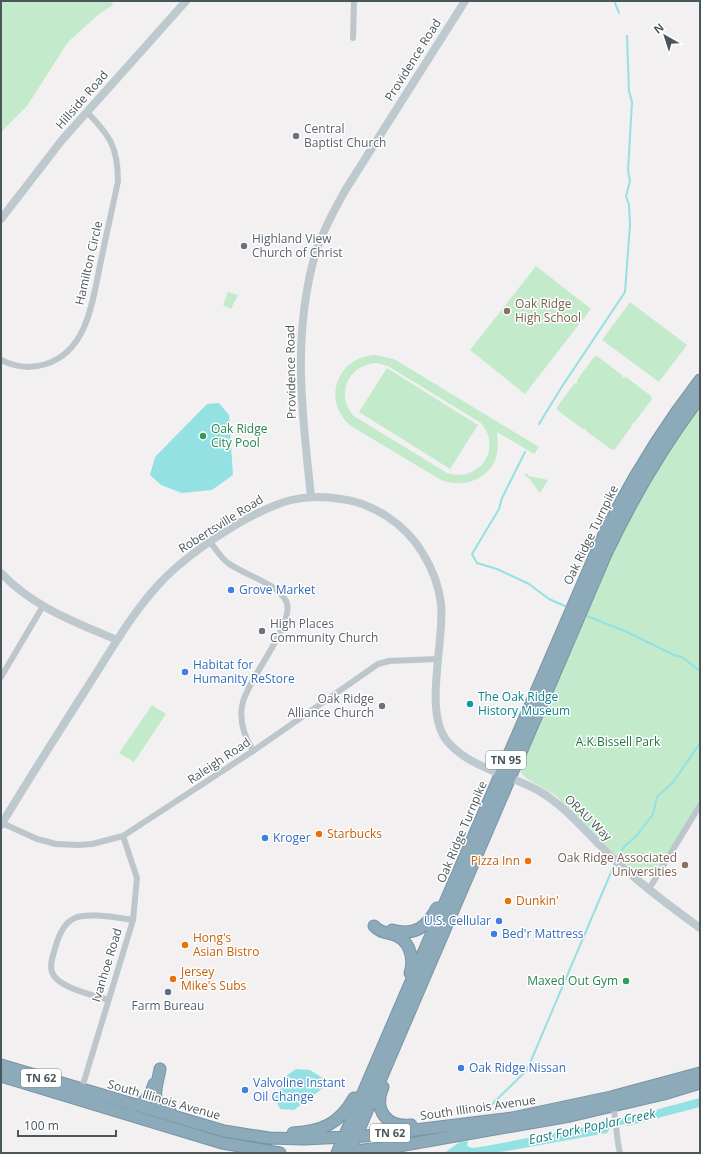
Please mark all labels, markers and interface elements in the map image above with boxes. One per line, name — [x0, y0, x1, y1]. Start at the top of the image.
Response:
street label: Providence Road — [380, 15, 445, 104]
north arrow — [645, 16, 685, 56]
text: N — [650, 19, 667, 36]
street label: Hillside Road — [51, 67, 112, 133]
place label: Central Baptist Church — [304, 120, 386, 151]
marker: Central Baptist Church — [291, 131, 301, 141]
street label: Hamilton Circle — [71, 219, 106, 307]
place label: Highland View Church of Christ — [252, 230, 343, 261]
marker: Highland View Church of Christ — [239, 241, 249, 251]
place label: Oak Ridge High School — [515, 295, 581, 326]
marker: Oak Ridge High School — [502, 306, 512, 316]
street label: Providence Road — [281, 325, 300, 419]
place label: Oak Ridge City Pool — [211, 420, 268, 451]
marker: Oak Ridge City Pool — [198, 431, 208, 441]
street label: Oak Ridge Turnpike — [559, 482, 622, 588]
street label: Robertsville Road — [175, 491, 266, 557]
place label: Grove Market — [239, 581, 315, 598]
marker: Grove Market — [226, 585, 236, 595]
place label: High Places Community Church — [270, 615, 378, 646]
marker: High Places Community Church — [257, 626, 267, 636]
place label: Habitat for Humanity ReStore — [193, 656, 295, 687]
marker: Habitat for Humanity ReStore — [180, 667, 190, 677]
place label: The Oak Ridge History Museum — [478, 688, 570, 719]
place label: Oak Ridge Alliance Church — [287, 690, 374, 721]
marker: The Oak Ridge History Museum — [465, 699, 475, 709]
marker: Oak Ridge Alliance Church — [377, 701, 387, 711]
street label: Raleigh Road — [184, 733, 254, 788]
park label: A.K.Bissell Park — [576, 733, 661, 750]
road number: TN 95 — [486, 751, 526, 769]
street label: Oak Ridge Turnpike — [432, 778, 491, 885]
street label: ORAU Way — [561, 791, 617, 845]
place label: Starbucks — [327, 825, 382, 842]
place label: Kroger — [273, 829, 311, 846]
marker: Starbucks — [314, 829, 324, 839]
marker: Kroger — [260, 833, 270, 843]
place label: Oak Ridge Associated Universities — [557, 849, 677, 880]
place label: Pizza Inn — [471, 852, 520, 869]
marker: Pizza Inn — [523, 856, 533, 866]
marker: Oak Ridge Associated Universities — [680, 860, 690, 870]
place label: Dunkin' — [516, 892, 559, 909]
marker: Dunkin' — [503, 896, 513, 906]
place label: U.S. Cellular — [424, 912, 491, 929]
marker: U.S. Cellular — [494, 916, 504, 926]
place label: Bed'r Mattress — [502, 925, 584, 942]
street label: Ivanhoe Road — [87, 926, 126, 1004]
place label: Hong's Asian Bistro — [193, 929, 259, 960]
marker: Bed'r Mattress — [489, 929, 499, 939]
marker: Hong's Asian Bistro — [180, 940, 190, 950]
place label: Jersey Mike's Subs — [180, 963, 247, 994]
place label: Maxed Out Gym — [527, 972, 618, 989]
marker: Jersey Mike's Subs — [168, 974, 178, 984]
marker: Maxed Out Gym — [621, 976, 631, 986]
marker: Farm Bureau — [163, 987, 173, 997]
place label: Farm Bureau — [132, 997, 204, 1014]
place label: Oak Ridge Nissan — [469, 1059, 566, 1076]
marker: Oak Ridge Nissan — [456, 1063, 466, 1073]
road number: TN 62 — [21, 1069, 61, 1087]
place label: Valvoline Instant Oil Change — [253, 1074, 345, 1105]
street label: South Illinois Avenue — [106, 1075, 223, 1124]
marker: Valvoline Instant Oil Change — [240, 1085, 250, 1095]
street label: South Illinois Avenue — [419, 1091, 537, 1124]
water label: East Fork Poplar Creek — [527, 1104, 658, 1148]
scale bar — [18, 1112, 116, 1138]
text: 100 m — [24, 1117, 59, 1134]
road number: TN 62 — [370, 1124, 410, 1142]

